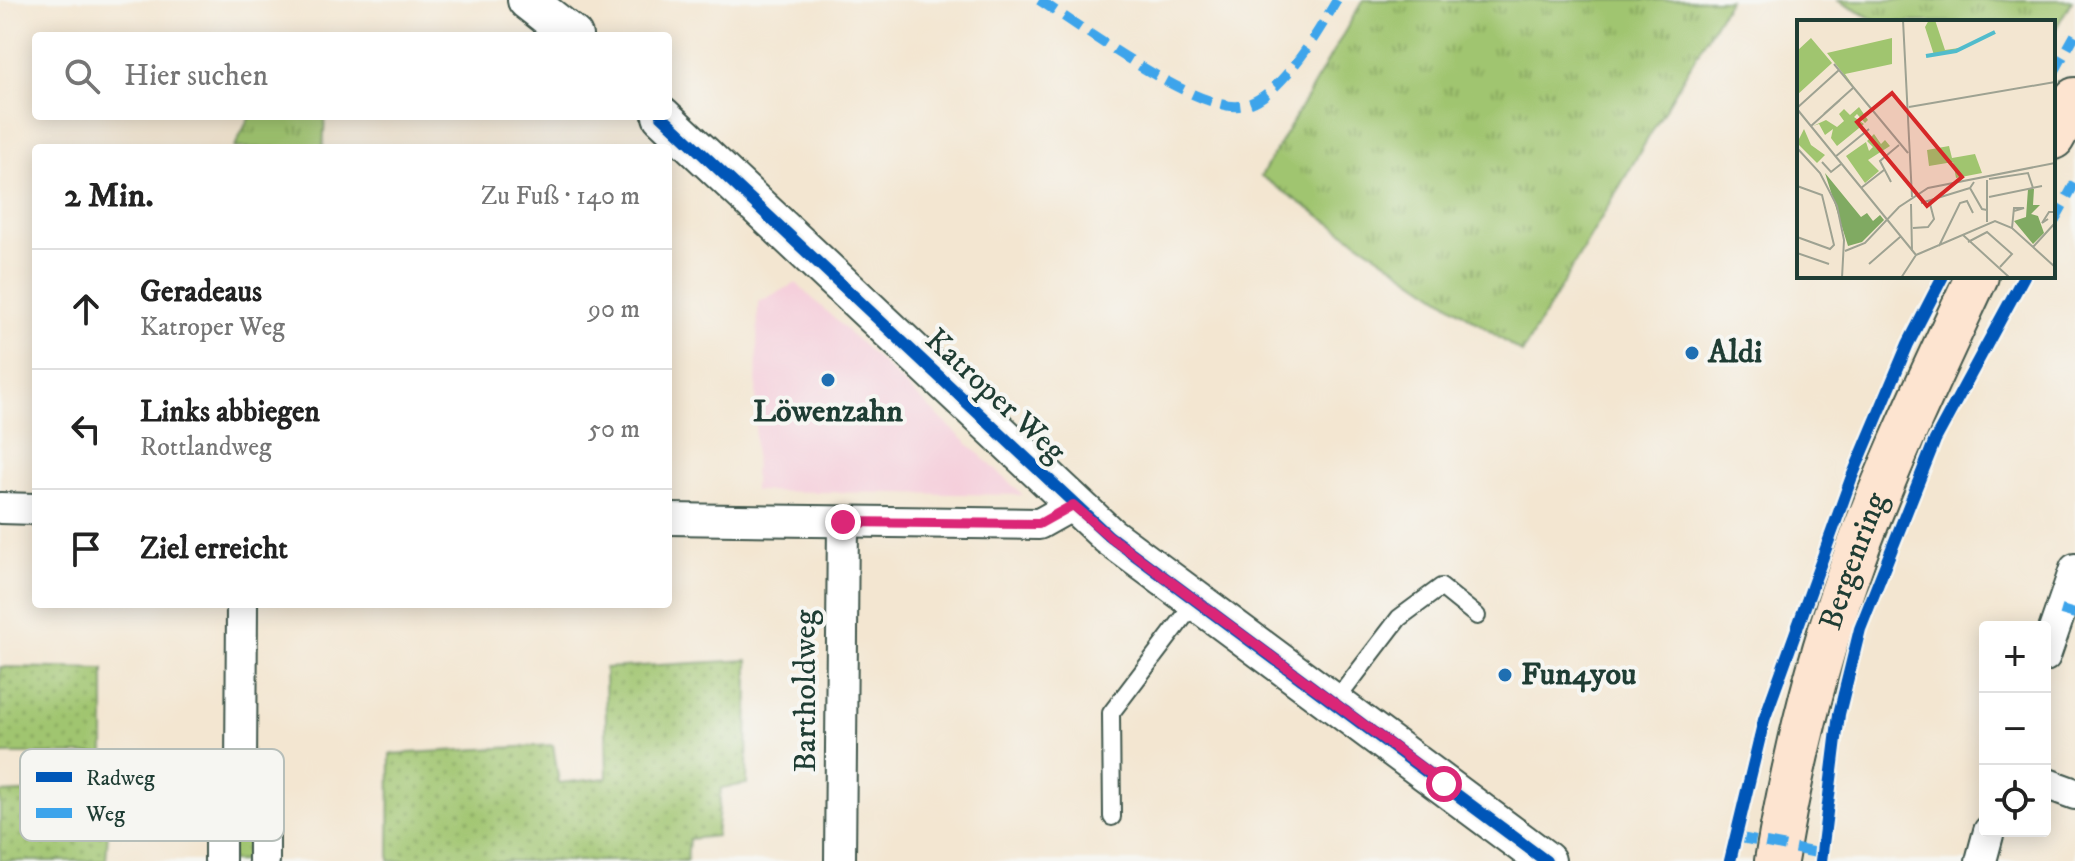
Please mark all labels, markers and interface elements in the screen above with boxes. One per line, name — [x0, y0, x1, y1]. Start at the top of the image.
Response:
inset map — [1797, 20, 2055, 278]
search box — [32, 32, 672, 120]
icon: search — [60, 54, 104, 98]
text: Hier suchen — [124, 58, 268, 95]
text: 2 Min. — [64, 175, 154, 217]
text: Zu Fuß · 140 m — [481, 180, 640, 213]
text: Geradeaus — [140, 274, 262, 311]
icon: ahead — [64, 287, 108, 331]
text: 90 m — [588, 293, 640, 326]
text: Katroper Weg — [140, 311, 285, 344]
street label: Katroper Weg — [916, 321, 1074, 472]
place label: Aldi — [1707, 333, 1762, 373]
marker: Aldi — [1683, 344, 1701, 362]
marker: Löwenzahn — [819, 371, 837, 389]
place label: Löwenzahn — [753, 392, 903, 432]
text: Links abbiegen — [140, 394, 320, 431]
icon: left — [64, 407, 108, 451]
text: 50 m — [588, 413, 640, 446]
text: Rottlandweg — [140, 431, 272, 464]
street label: Bergenring — [1811, 486, 1897, 635]
route end — [825, 504, 861, 540]
icon: arrive — [64, 527, 108, 571]
text: Ziel erreicht — [140, 531, 288, 568]
street label: Bartholdweg — [786, 609, 826, 772]
map controls — [1979, 621, 2051, 837]
button: + — [1979, 621, 2051, 693]
place label: Fun4you — [1521, 655, 1636, 695]
marker: Fun4you — [1496, 666, 1514, 684]
button: − — [1979, 693, 2051, 765]
legend — [20, 749, 284, 841]
text: Radweg — [86, 765, 155, 792]
button: locate — [1979, 765, 2051, 837]
route start — [1426, 766, 1462, 802]
text: Weg — [85, 801, 125, 828]

